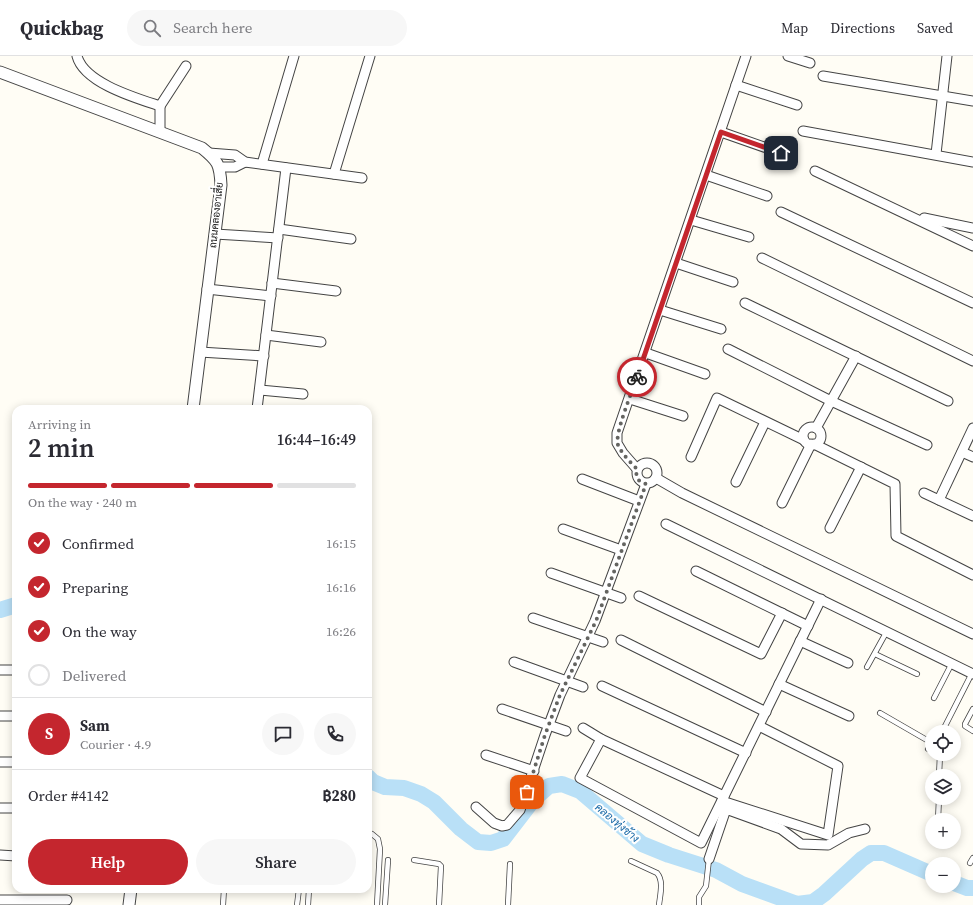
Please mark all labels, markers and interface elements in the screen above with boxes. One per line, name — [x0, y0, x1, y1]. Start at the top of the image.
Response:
search box — [127, 10, 407, 46]
text: Quickbag — [20, 15, 103, 41]
icon: search — [141, 17, 163, 39]
text: Search here — [173, 17, 252, 38]
text: Map — [781, 18, 808, 38]
text: Directions — [830, 18, 895, 38]
text: Saved — [917, 18, 953, 38]
pin — [764, 136, 798, 170]
icon: home — [770, 142, 792, 164]
street label: ถนนคลองอาเสี่ย — [204, 181, 226, 249]
courier — [617, 357, 657, 397]
icon: bike — [626, 366, 648, 388]
text: Arriving in — [28, 416, 91, 433]
text: 16:44–16:49 — [277, 429, 356, 450]
text: 2 min — [28, 430, 95, 466]
text: On the way · 240 m — [28, 494, 137, 511]
icon: check — [28, 532, 50, 554]
text: Confirmed — [62, 533, 134, 554]
text: 16:15 — [326, 535, 356, 552]
icon: check — [28, 576, 50, 598]
text: Preparing — [62, 577, 128, 598]
text: 16:16 — [326, 579, 356, 596]
icon: check — [28, 620, 50, 642]
text: On the way — [62, 621, 137, 642]
text: 16:26 — [326, 623, 356, 640]
text: Delivered — [62, 665, 126, 686]
button: chat — [262, 713, 304, 755]
button: phone — [314, 713, 356, 755]
text: Sam — [80, 715, 110, 736]
text: S — [45, 723, 53, 744]
map controls — [925, 725, 961, 893]
button: locate — [925, 725, 961, 761]
text: Courier · 4.9 — [80, 736, 151, 753]
button: layers — [925, 769, 961, 805]
pin — [510, 775, 544, 809]
icon: bag — [516, 781, 538, 803]
text: Order #4142 — [28, 785, 109, 806]
text: ฿280 — [323, 785, 356, 806]
water label: คลองทุ่งช้าง — [591, 800, 642, 847]
button: + — [925, 813, 961, 849]
button: Help — [28, 839, 188, 885]
button: Share — [196, 839, 356, 885]
button: − — [925, 857, 961, 893]

